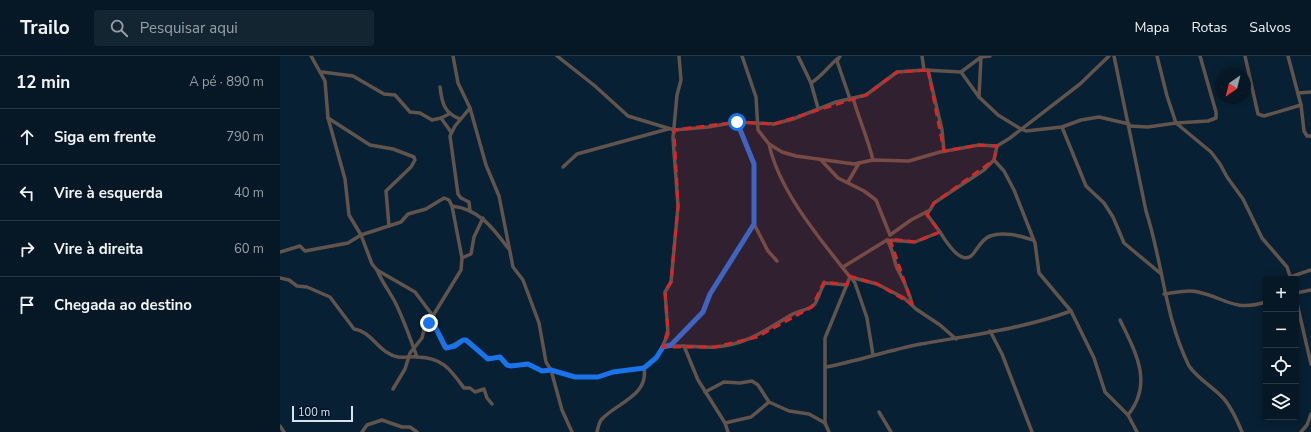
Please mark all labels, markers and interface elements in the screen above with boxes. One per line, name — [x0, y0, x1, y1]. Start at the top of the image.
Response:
search box — [94, 10, 374, 46]
text: Trailo — [20, 15, 70, 41]
icon: search — [108, 17, 130, 39]
text: Pesquisar aqui — [140, 18, 238, 38]
text: Mapa — [1134, 18, 1169, 37]
text: Rotas — [1191, 18, 1227, 37]
text: Salvos — [1249, 18, 1291, 37]
north arrow — [1215, 68, 1251, 104]
text: 12 min — [16, 71, 70, 94]
text: A pé · 890 m — [189, 73, 264, 91]
route start — [728, 113, 746, 131]
icon: ahead — [16, 126, 38, 148]
text: Siga em frente — [54, 127, 156, 147]
text: 790 m — [226, 128, 264, 146]
icon: left — [16, 182, 38, 204]
text: Vire à esquerda — [54, 183, 163, 203]
text: 40 m — [234, 184, 264, 202]
icon: right — [16, 238, 38, 260]
text: Vire à direita — [54, 239, 143, 259]
text: 60 m — [234, 240, 264, 258]
map controls — [1263, 276, 1299, 420]
button: + — [1263, 276, 1299, 312]
icon: arrive — [16, 294, 38, 316]
text: Chegada ao destino — [54, 295, 192, 315]
button: − — [1263, 312, 1299, 348]
route end — [420, 314, 438, 332]
button: locate — [1263, 348, 1299, 384]
button: layers — [1263, 384, 1299, 420]
scale bar — [292, 404, 353, 423]
text: 100 m — [298, 405, 330, 420]

